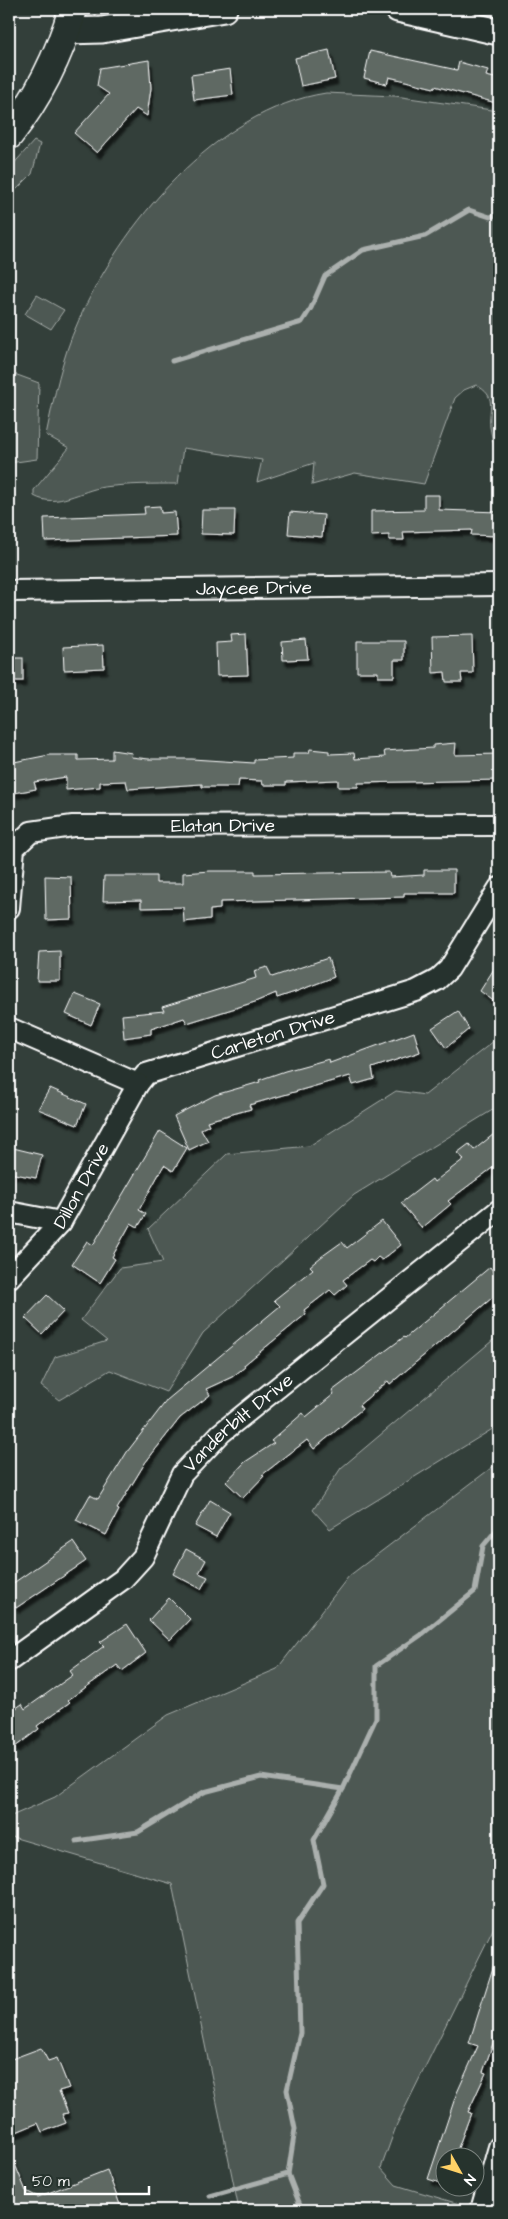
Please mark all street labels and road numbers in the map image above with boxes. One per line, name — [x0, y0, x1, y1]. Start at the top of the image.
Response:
street label: Jaycee Drive — [196, 574, 312, 603]
street label: Elatan Drive — [171, 812, 275, 839]
street label: Carleton Drive — [207, 1003, 338, 1067]
street label: Dillon Drive — [46, 1138, 116, 1234]
street label: Vanderbilt Drive — [177, 1367, 299, 1479]

